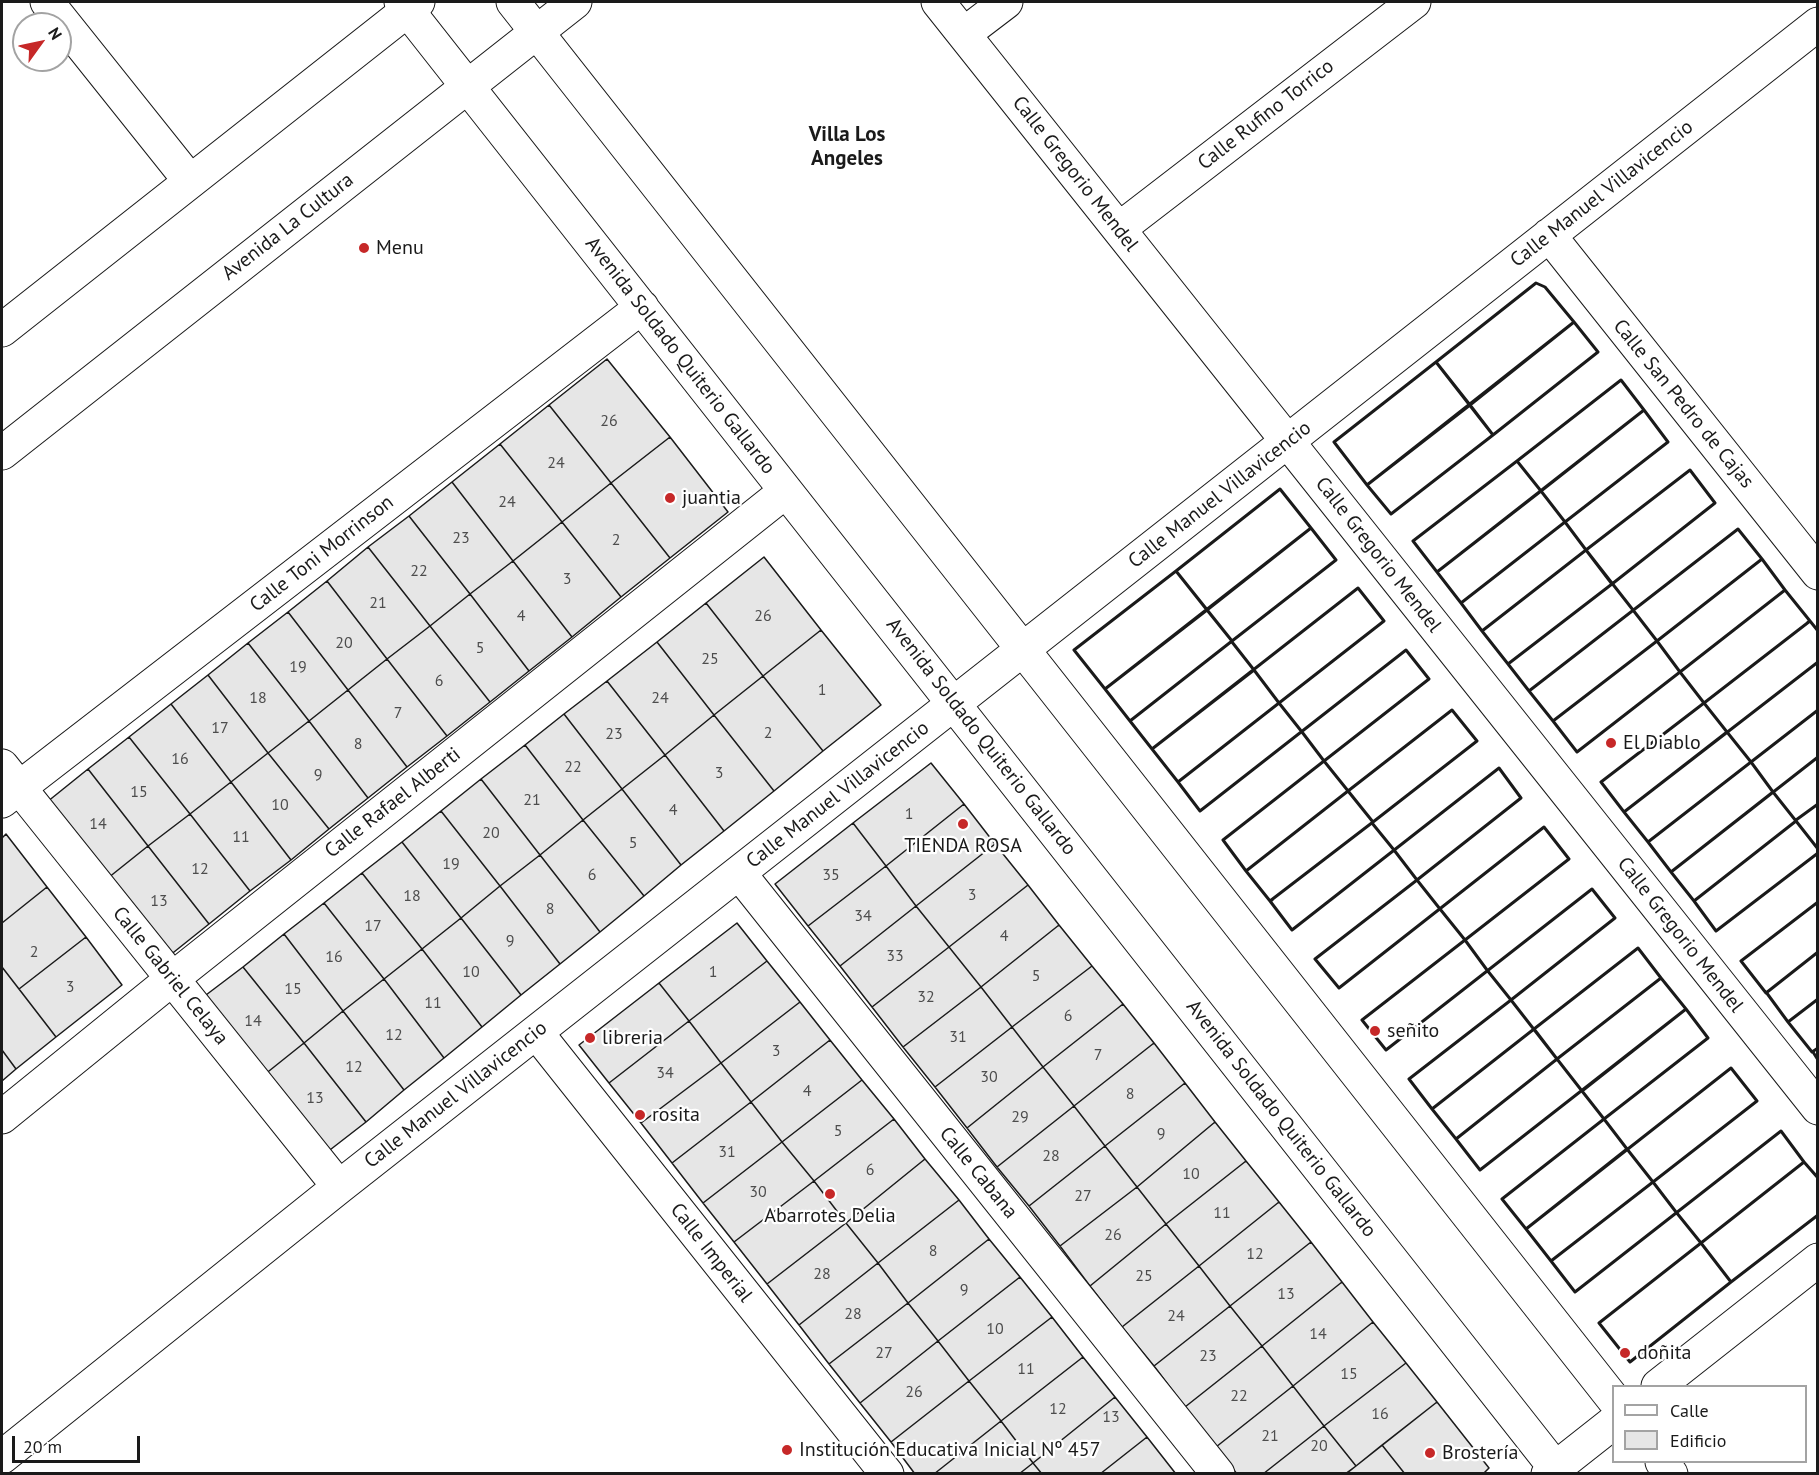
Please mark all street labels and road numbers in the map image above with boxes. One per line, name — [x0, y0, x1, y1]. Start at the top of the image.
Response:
street label: Calle Rufino Torrico — [1193, 54, 1339, 176]
street label: Calle Gregorio Mendel — [1007, 92, 1143, 256]
street label: Calle Manuel Villavicencio — [1506, 115, 1698, 273]
street label: Avenida La Cultura — [218, 168, 358, 286]
street label: Avenida Soldado Quiterio Gallardo — [580, 233, 780, 479]
street label: Calle San Pedro de Cajas — [1608, 315, 1758, 493]
street label: Calle Manuel Villavicencio — [1124, 416, 1316, 574]
street label: Calle Gregorio Mendel — [1310, 473, 1446, 637]
street label: Calle Toni Morrinson — [245, 490, 399, 618]
street label: Avenida Soldado Quiterio Gallardo — [881, 614, 1081, 860]
street label: Calle Manuel Villavicencio — [742, 716, 934, 874]
street label: Calle Rafael Alberti — [320, 743, 466, 863]
street label: Calle Gregorio Mendel — [1612, 853, 1748, 1017]
street label: Calle Gabriel Celaya — [107, 902, 233, 1050]
street label: Avenida Soldado Quiterio Gallardo — [1181, 996, 1381, 1242]
street label: Calle Manuel Villavicencio — [360, 1016, 552, 1174]
street label: Calle Cabana — [934, 1122, 1022, 1224]
street label: Calle Imperial — [665, 1199, 757, 1307]

